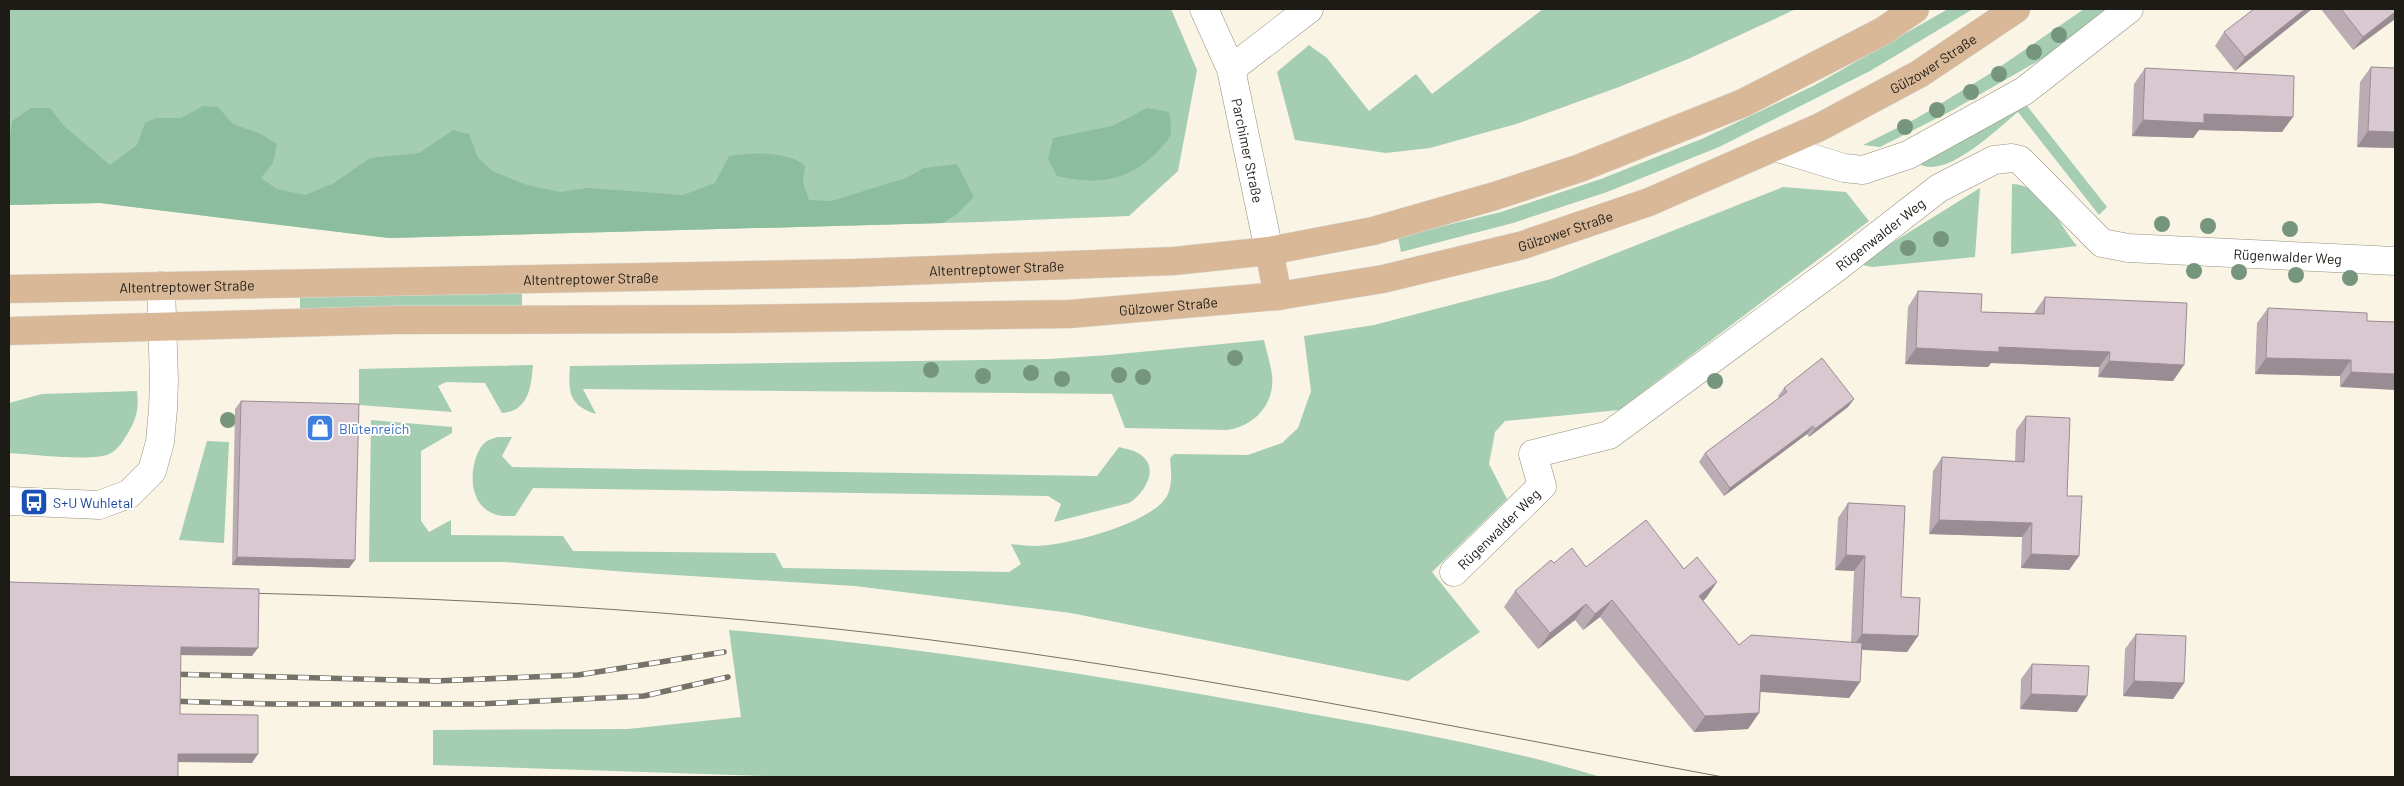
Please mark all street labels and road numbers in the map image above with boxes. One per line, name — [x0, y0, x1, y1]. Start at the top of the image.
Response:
street label: Gülzower Straße — [1887, 30, 1979, 97]
street label: Parchimer Straße — [1229, 97, 1267, 204]
street label: Rügenwalder Weg — [1832, 194, 1928, 274]
street label: Gülzower Straße — [1516, 207, 1615, 254]
street label: Rügenwalder Weg — [2233, 245, 2342, 267]
street label: Altentreptower Straße — [929, 257, 1065, 279]
street label: Altentreptower Straße — [523, 268, 659, 288]
street label: Altentreptower Straße — [119, 276, 255, 295]
street label: Gülzower Straße — [1118, 293, 1219, 318]
street label: Rügenwalder Weg — [1454, 485, 1543, 573]

